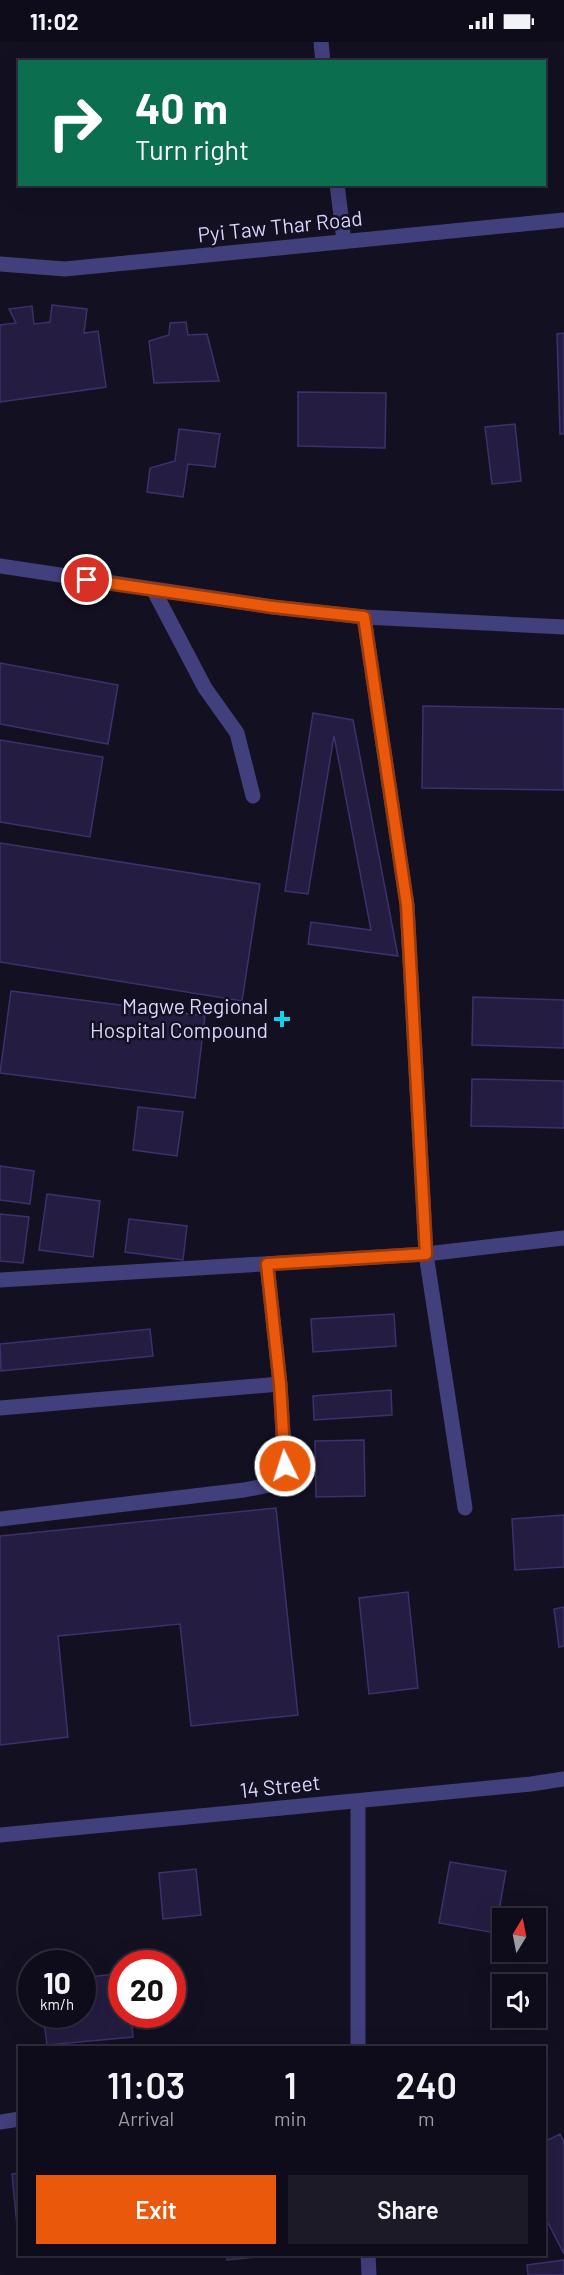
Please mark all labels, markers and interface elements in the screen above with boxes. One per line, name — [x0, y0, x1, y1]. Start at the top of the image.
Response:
text: 11:02 — [30, 8, 79, 34]
text: 40 m — [135, 82, 228, 132]
icon: right — [36, 84, 114, 162]
text: Turn right — [135, 133, 249, 165]
street label: Pyi Taw Thar Road — [196, 204, 363, 247]
pin — [61, 554, 112, 605]
icon: arrive — [70, 563, 103, 596]
place label: Magwe Regional Hospital Compound — [90, 993, 268, 1042]
marker: Magwe Regional Hospital Compound — [273, 1010, 291, 1028]
position arrow — [253, 1434, 317, 1498]
street label: 14 Street — [239, 1769, 321, 1802]
north arrow — [492, 1908, 546, 1962]
map controls — [492, 1908, 546, 2028]
speed limit sign: 20 — [108, 1950, 186, 2028]
text: 10 — [43, 1964, 71, 2000]
button: sound — [492, 1974, 546, 2028]
text: km/h — [40, 1995, 74, 2013]
text: 11:03 — [107, 2063, 185, 2106]
text: 1 — [284, 2063, 297, 2106]
text: 240 — [396, 2063, 457, 2106]
text: Arrival — [118, 2106, 174, 2130]
text: min — [274, 2106, 307, 2130]
text: m — [418, 2106, 435, 2130]
button: Exit — [36, 2175, 276, 2244]
button: Share — [288, 2175, 528, 2244]

